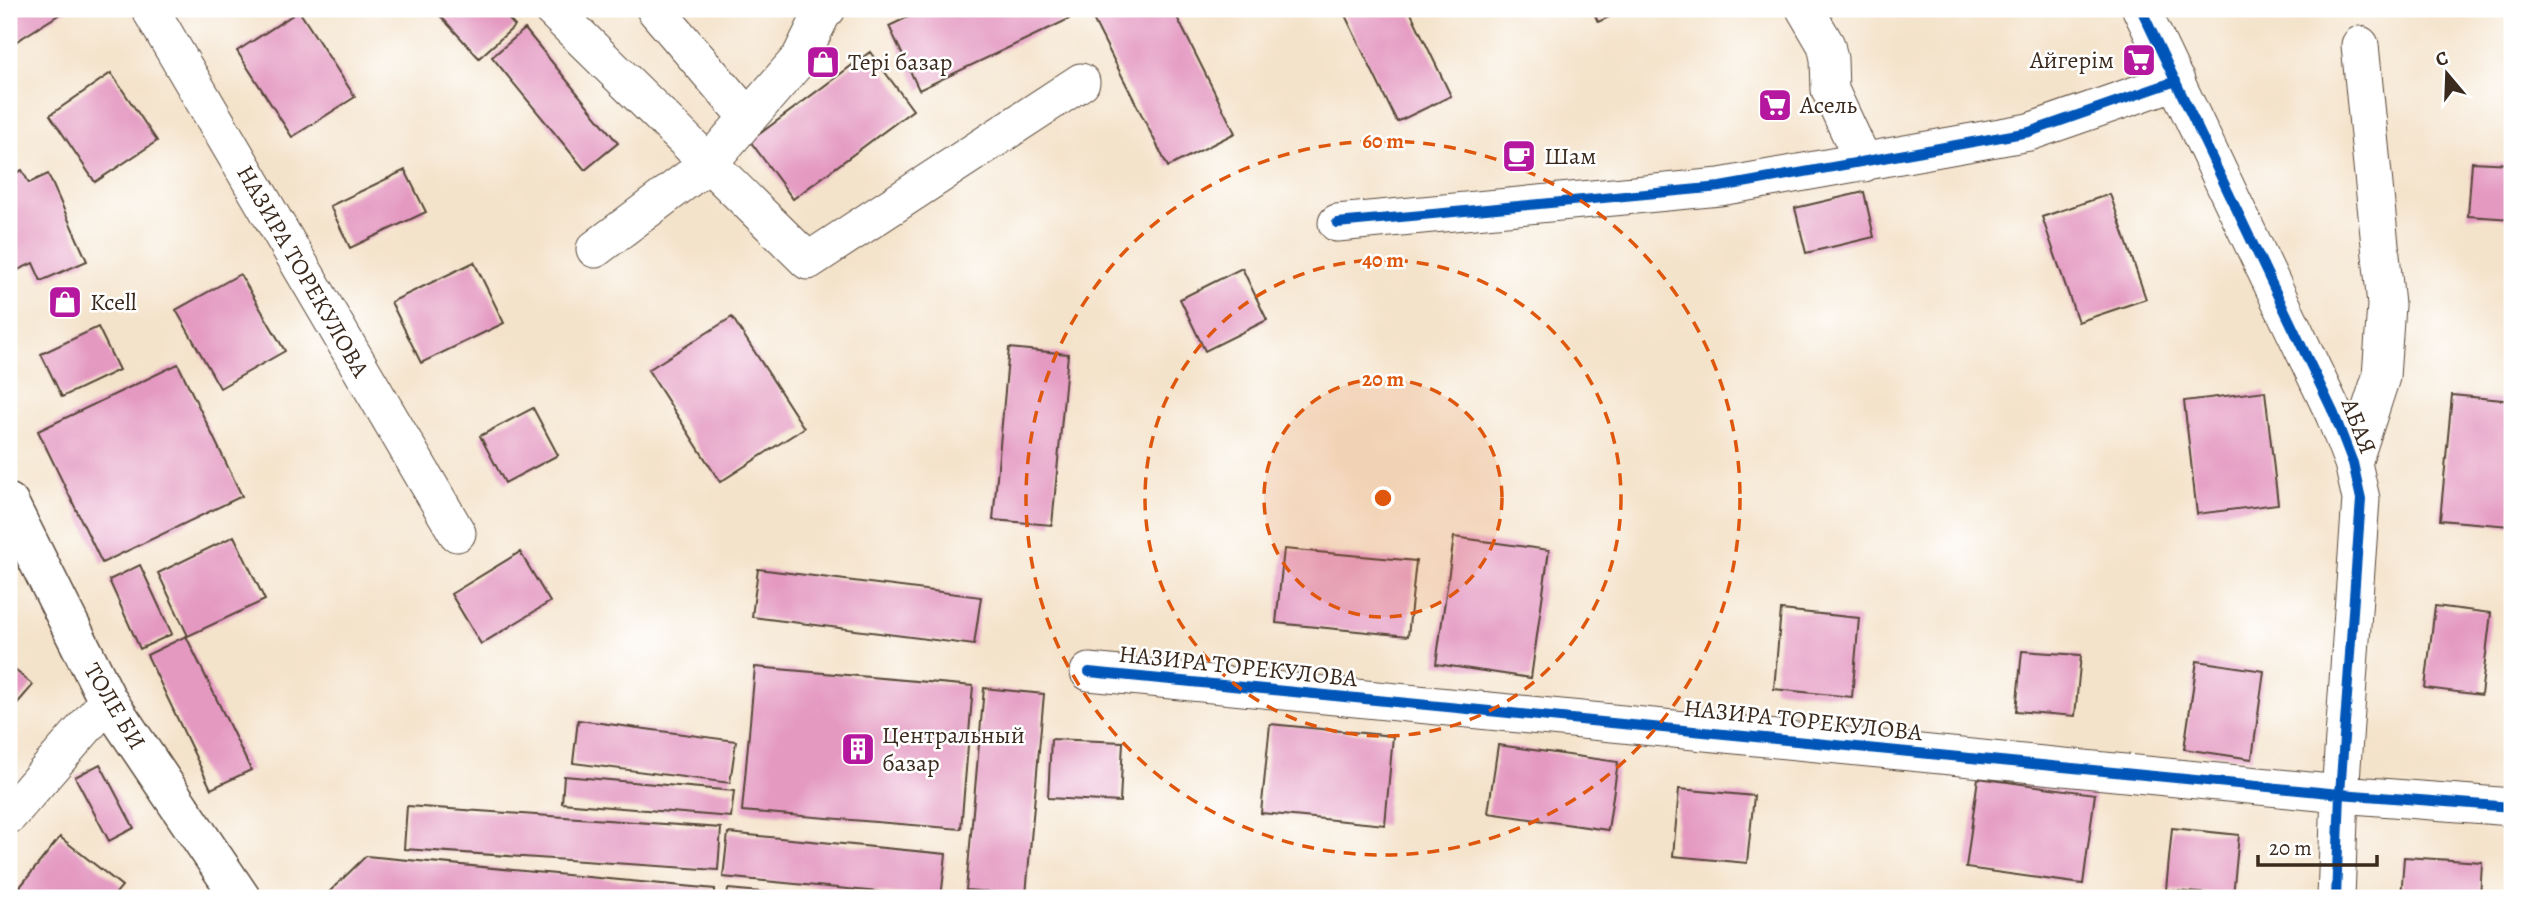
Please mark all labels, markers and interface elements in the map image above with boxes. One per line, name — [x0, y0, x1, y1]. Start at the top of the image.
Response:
north arrow — [2412, 38, 2482, 108]
supermarket icon: Айгерім — [2120, 41, 2158, 79]
shop icon: Тері базар — [804, 43, 842, 81]
place label: Айгерім — [2029, 44, 2114, 76]
text: С — [2432, 45, 2452, 73]
place label: Тері базар — [848, 46, 952, 78]
supermarket icon: Асель — [1756, 86, 1794, 124]
place label: Асель — [1799, 89, 1858, 121]
text: 60 m — [1362, 127, 1404, 155]
cafe icon: Шам — [1500, 137, 1538, 175]
place label: Шам — [1544, 140, 1596, 172]
street label: НАЗИРА ТОРЕКУЛОВА — [229, 159, 377, 384]
text: 40 m — [1362, 246, 1404, 274]
shop icon: Kcell — [46, 283, 84, 321]
place label: Kcell — [90, 286, 137, 318]
text: 20 m — [1362, 365, 1404, 393]
street label: АБАЯ — [2333, 393, 2384, 458]
centre of rings — [1371, 486, 1395, 510]
street label: НАЗИРА ТОРЕКУЛОВА — [1117, 638, 1360, 695]
street label: ТОЛЕ БИ — [77, 657, 153, 755]
street label: НАЗИРА ТОРЕКУЛОВА — [1682, 692, 1925, 749]
place label: Центральный базар — [882, 719, 1025, 779]
building icon: Центральный базар — [839, 730, 877, 768]
scale bar — [2258, 823, 2378, 867]
text: 20 m — [2269, 834, 2312, 862]

